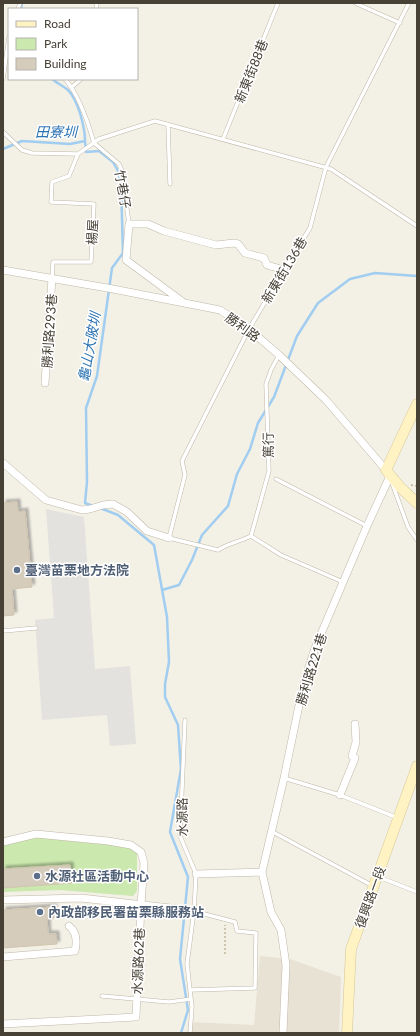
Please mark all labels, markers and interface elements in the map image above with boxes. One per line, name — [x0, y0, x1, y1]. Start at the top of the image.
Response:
legend — [8, 8, 138, 80]
text: Road — [44, 16, 71, 31]
text: Park — [44, 36, 68, 51]
street label: 新東街88巷 — [231, 37, 271, 105]
text: Building — [44, 56, 87, 71]
water label: 田寮圳 — [35, 123, 79, 140]
street label: 竹巷仔 — [112, 168, 134, 210]
street label: 楊屋 — [83, 219, 101, 245]
street label: 新東街136巷 — [258, 234, 310, 306]
street label: 勝利路293巷 — [38, 293, 60, 369]
water label: 龜山大陂圳 — [75, 309, 104, 383]
street label: 勝利路 — [223, 309, 263, 345]
street label: 篤行 — [260, 432, 276, 458]
place label: 臺灣苗栗地方法院 — [25, 562, 129, 578]
marker: 臺灣苗栗地方法院 — [12, 565, 22, 575]
street label: 勝利路221巷 — [292, 631, 330, 707]
street label: 水源路 — [174, 797, 190, 837]
street label: 復興路一段 — [351, 864, 389, 930]
place label: 水源社區活動中心 — [45, 868, 149, 884]
marker: 水源社區活動中心 — [32, 871, 42, 881]
place label: 內政部移民署苗栗縣服務站 — [48, 904, 204, 920]
marker: 內政部移民署苗栗縣服務站 — [35, 907, 45, 917]
street label: 水源路62巷 — [129, 927, 147, 995]

